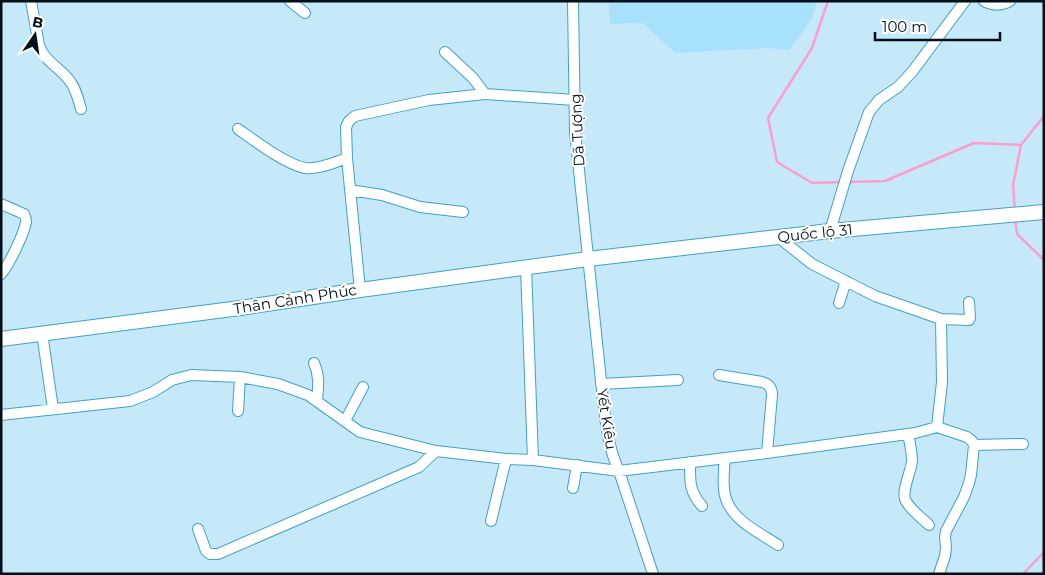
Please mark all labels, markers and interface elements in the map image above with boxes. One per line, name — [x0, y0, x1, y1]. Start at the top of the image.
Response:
north arrow — [10, 10, 60, 60]
scale bar — [875, 10, 1000, 42]
text: B — [31, 12, 45, 32]
text: 100 m — [882, 17, 927, 36]
street label: Dã Tượng — [566, 93, 588, 167]
street label: Quốc lộ 31 — [776, 220, 854, 246]
street label: Thân Cảnh Phúc — [232, 280, 358, 318]
street label: Yết Kiêu — [593, 387, 621, 451]

